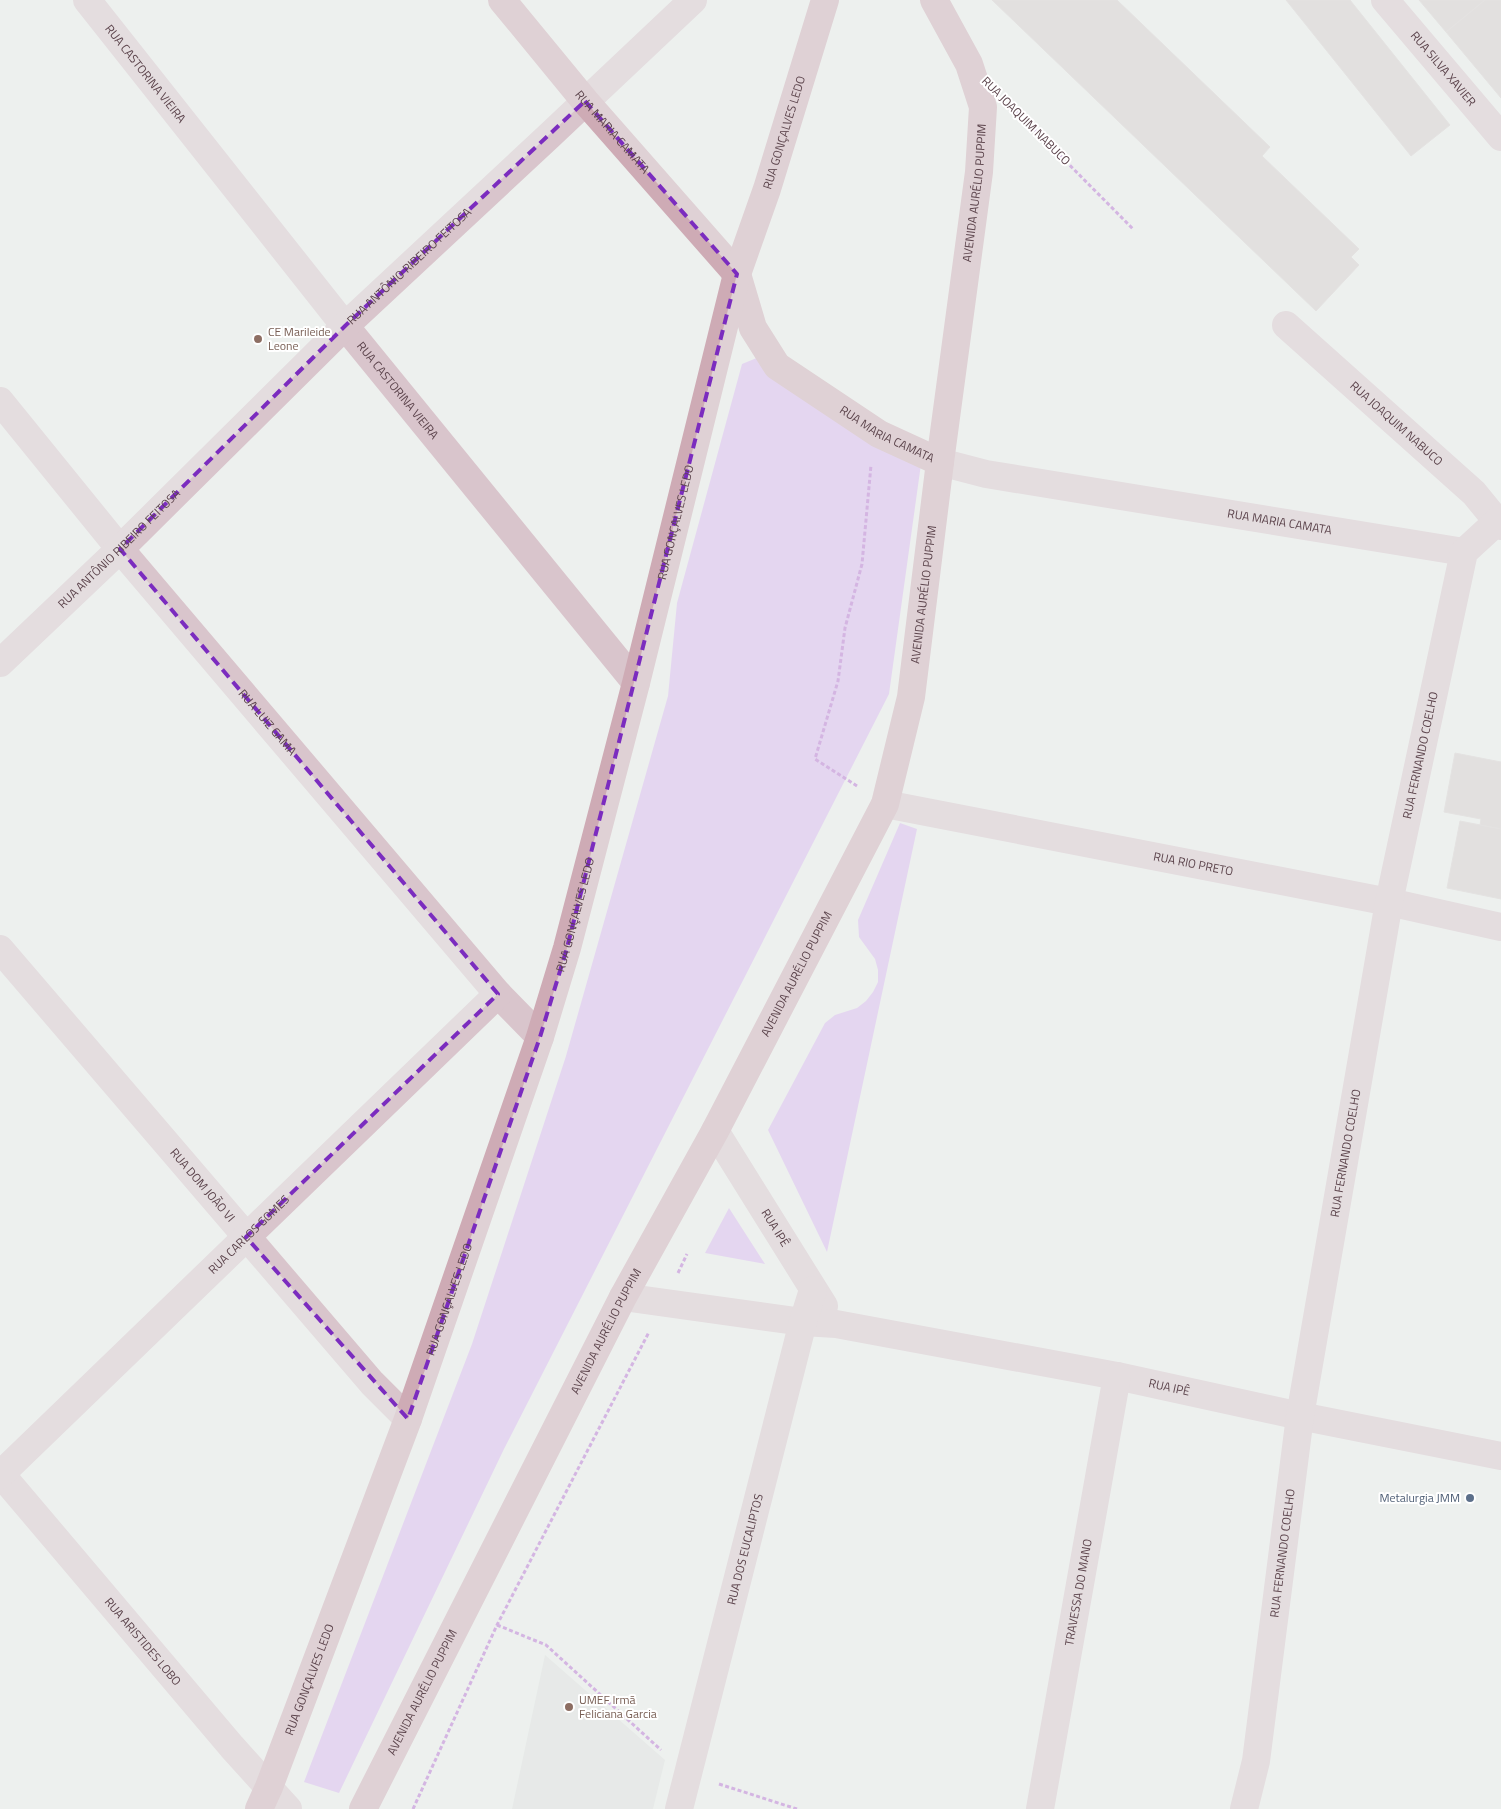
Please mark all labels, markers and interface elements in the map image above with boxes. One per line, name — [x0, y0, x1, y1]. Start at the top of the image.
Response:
street label: RUA CASTORINA VIEIRA — [101, 20, 191, 127]
street label: RUA SILVA XAVIER — [1406, 27, 1481, 110]
street label: RUA JOAQUIM NABUCO — [978, 72, 1075, 170]
street label: RUA GONÇALVES LEDO — [757, 73, 810, 192]
street label: RUA MARIA CAMATA — [571, 86, 655, 178]
street label: AVENIDA AURÉLIO PUPPIM — [957, 123, 991, 263]
street label: RUA ANTÔNIO RIBEIRO FEITOSA — [342, 203, 476, 329]
place label: CE Marileide Leone — [268, 322, 331, 355]
marker: CE Marileide Leone — [252, 333, 264, 345]
street label: RUA CASTORINA VIEIRA — [352, 337, 444, 443]
street label: RUA JOAQUIM NABUCO — [1346, 376, 1448, 470]
street label: RUA MARIA CAMATA — [836, 400, 938, 467]
street label: RUA GONÇALVES LEDO — [652, 463, 699, 582]
street label: RUA ANTÔNIO RIBEIRO FEITOSA — [53, 484, 184, 613]
street label: RUA MARIA CAMATA — [1226, 504, 1333, 539]
street label: AVENIDA AURÉLIO PUPPIM — [905, 524, 941, 665]
street label: RUA LUIZ GAMA — [234, 685, 301, 759]
street label: RUA FERNANDO COELHO — [1397, 690, 1443, 821]
street label: RUA RIO PRETO — [1152, 846, 1235, 881]
street label: RUA GONÇALVES LEDO — [550, 855, 599, 974]
street label: AVENIDA AURÉLIO PUPPIM — [756, 908, 837, 1040]
street label: RUA FERNANDO COELHO — [1325, 1088, 1365, 1219]
street label: RUA DOM JOÃO VI — [166, 1144, 240, 1226]
street label: RUA CARLOS GOMES — [203, 1190, 294, 1278]
street label: RUA IPÊ — [757, 1205, 795, 1250]
street label: RUA GONÇALVES LEDO — [421, 1240, 477, 1358]
street label: AVENIDA AURÉLIO PUPPIM — [565, 1265, 646, 1397]
street label: RUA IPÊ — [1147, 1373, 1192, 1401]
street label: RUA FERNANDO COELHO — [1264, 1487, 1300, 1619]
place label: Metalurgia JMM — [1379, 1488, 1460, 1507]
street label: RUA DOS EUCALIPTOS — [721, 1492, 768, 1607]
marker: Metalurgia JMM — [1464, 1492, 1476, 1504]
street label: TRAVESSA DO MANO — [1059, 1537, 1097, 1647]
street label: RUA ARISTIDES LOBO — [100, 1593, 186, 1690]
street label: RUA GONÇALVES LEDO — [279, 1621, 339, 1738]
street label: AVENIDA AURÉLIO PUPPIM — [382, 1626, 462, 1758]
place label: UMEF Irmã Feliciana Garcia — [579, 1690, 657, 1723]
marker: UMEF Irmã Feliciana Garcia — [563, 1701, 575, 1713]

